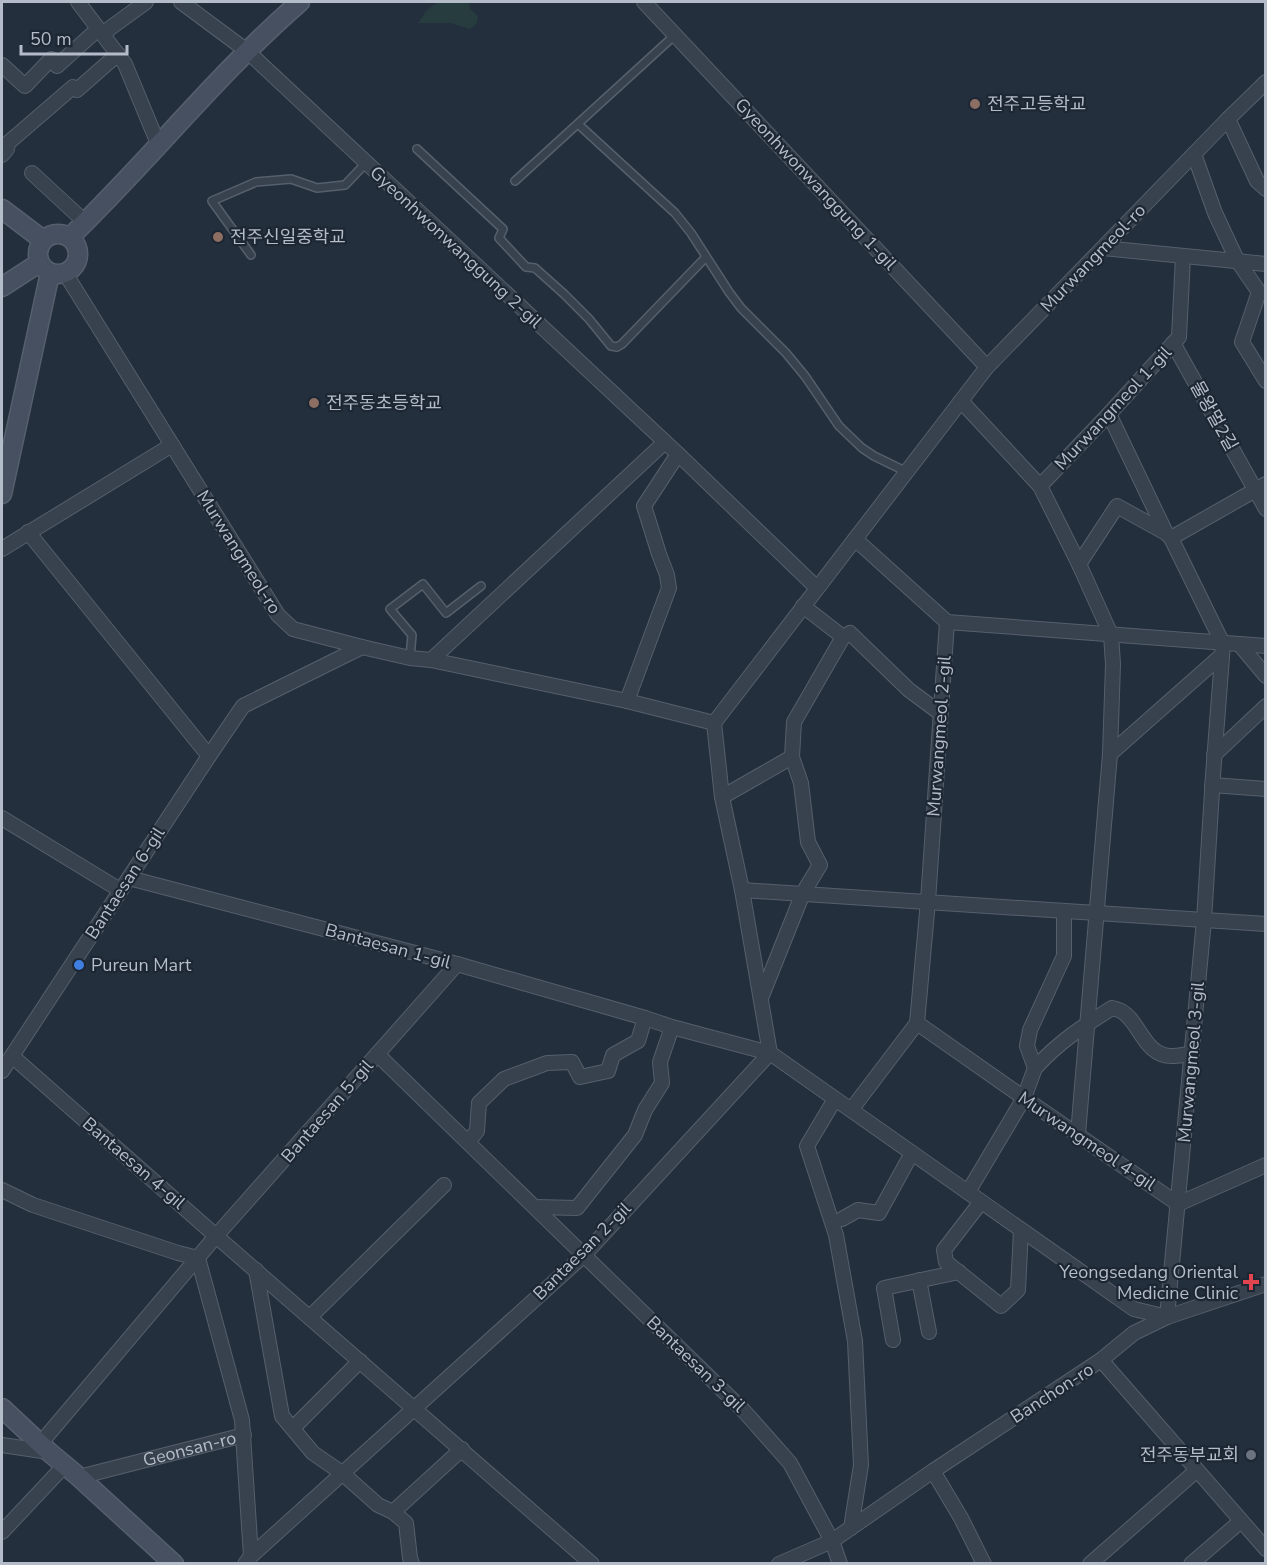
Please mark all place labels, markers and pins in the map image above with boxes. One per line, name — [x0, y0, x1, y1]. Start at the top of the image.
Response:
place label: 전주고등학교 — [987, 92, 1086, 116]
marker: 전주고등학교 — [968, 97, 982, 111]
place label: 전주신일중학교 — [230, 225, 346, 249]
marker: 전주신일중학교 — [211, 230, 225, 244]
place label: 전주동초등학교 — [326, 391, 442, 415]
marker: 전주동초등학교 — [307, 396, 321, 410]
place label: Pureun Mart — [91, 953, 192, 977]
marker: Pureun Mart — [72, 958, 86, 972]
place label: Yeongsedang Oriental Medicine Clinic — [1058, 1260, 1239, 1305]
marker: Yeongsedang Oriental Medicine Clinic — [1242, 1273, 1260, 1291]
place label: 전주동부교회 — [1140, 1443, 1239, 1467]
marker: 전주동부교회 — [1244, 1448, 1258, 1462]

